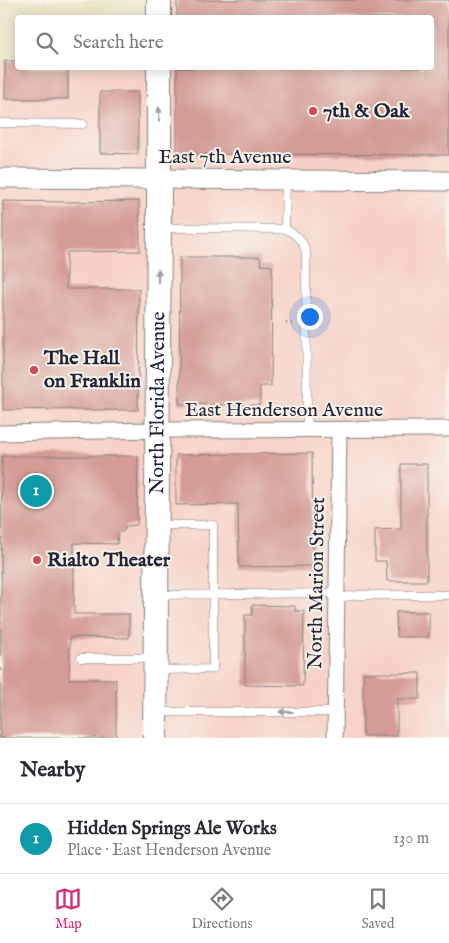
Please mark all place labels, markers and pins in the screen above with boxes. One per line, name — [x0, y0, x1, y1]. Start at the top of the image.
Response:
place label: 7th & Oak — [323, 99, 411, 124]
marker: 7th & Oak — [307, 105, 319, 117]
place label: The Hall on Franklin — [43, 346, 141, 394]
marker: The Hall on Franklin — [28, 364, 40, 376]
pin: 1 — [20, 472, 52, 510]
place label: Rialto Theater — [47, 548, 171, 573]
marker: Rialto Theater — [31, 554, 43, 566]

